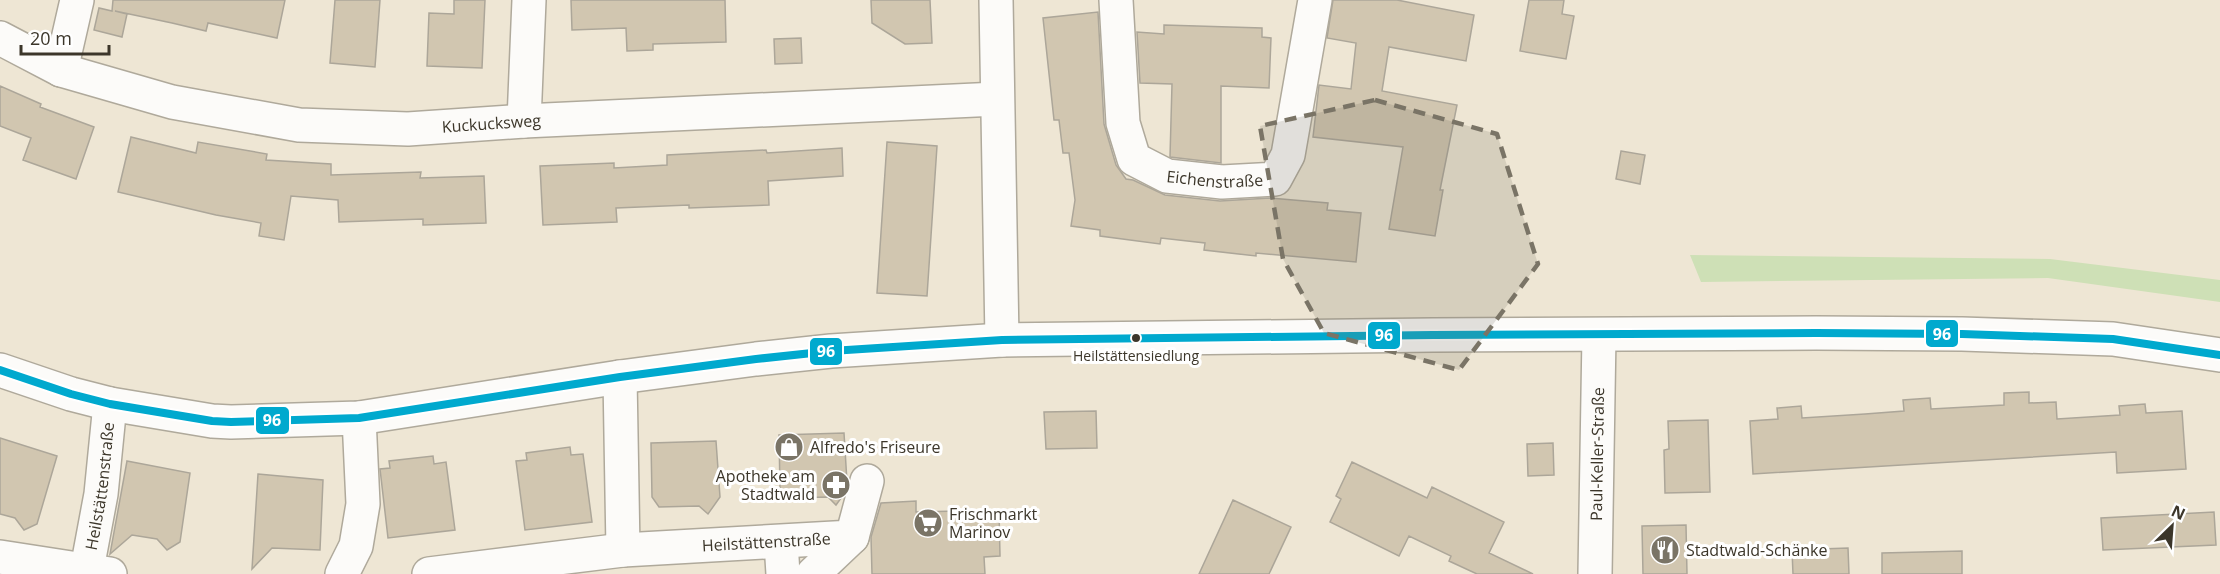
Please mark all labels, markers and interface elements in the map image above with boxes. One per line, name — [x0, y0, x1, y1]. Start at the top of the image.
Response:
scale bar — [21, 18, 110, 56]
text: 20 m — [30, 26, 72, 50]
street label: Kuckucksweg — [441, 109, 542, 138]
street label: Eichenstraße — [1165, 165, 1264, 193]
line badge: 96 — [1925, 319, 1959, 348]
line badge: 96 — [1367, 321, 1401, 350]
text: 96 — [1933, 323, 1951, 345]
text: 96 — [1375, 324, 1393, 346]
marker: Heilstättensiedlung — [1130, 332, 1142, 344]
line badge: 96 — [809, 337, 843, 366]
text: 96 — [817, 340, 835, 362]
place label: Heilstättensiedlung — [1073, 346, 1199, 365]
street label: Paul-Keller-Straße — [1585, 387, 1609, 521]
line badge: 96 — [255, 406, 290, 435]
text: 96 — [263, 409, 281, 431]
street label: Heilstättenstraße — [80, 421, 119, 552]
shop icon: Alfredo's Friseure — [773, 431, 805, 463]
place label: Alfredo's Friseure — [810, 436, 941, 458]
place label: Apotheke am Stadtwald — [716, 465, 815, 505]
pharmacy icon: Apotheke am Stadtwald — [820, 469, 852, 501]
north arrow — [2142, 496, 2202, 556]
text: N — [2168, 500, 2189, 525]
place label: Frischmarkt Marinov — [949, 503, 1038, 543]
supermarket icon: Frischmarkt Marinov — [912, 507, 944, 539]
street label: Heilstättenstraße — [701, 527, 831, 557]
restaurant icon: Stadtwald-Schänke — [1649, 534, 1681, 566]
place label: Stadtwald-Schänke — [1686, 539, 1827, 561]

